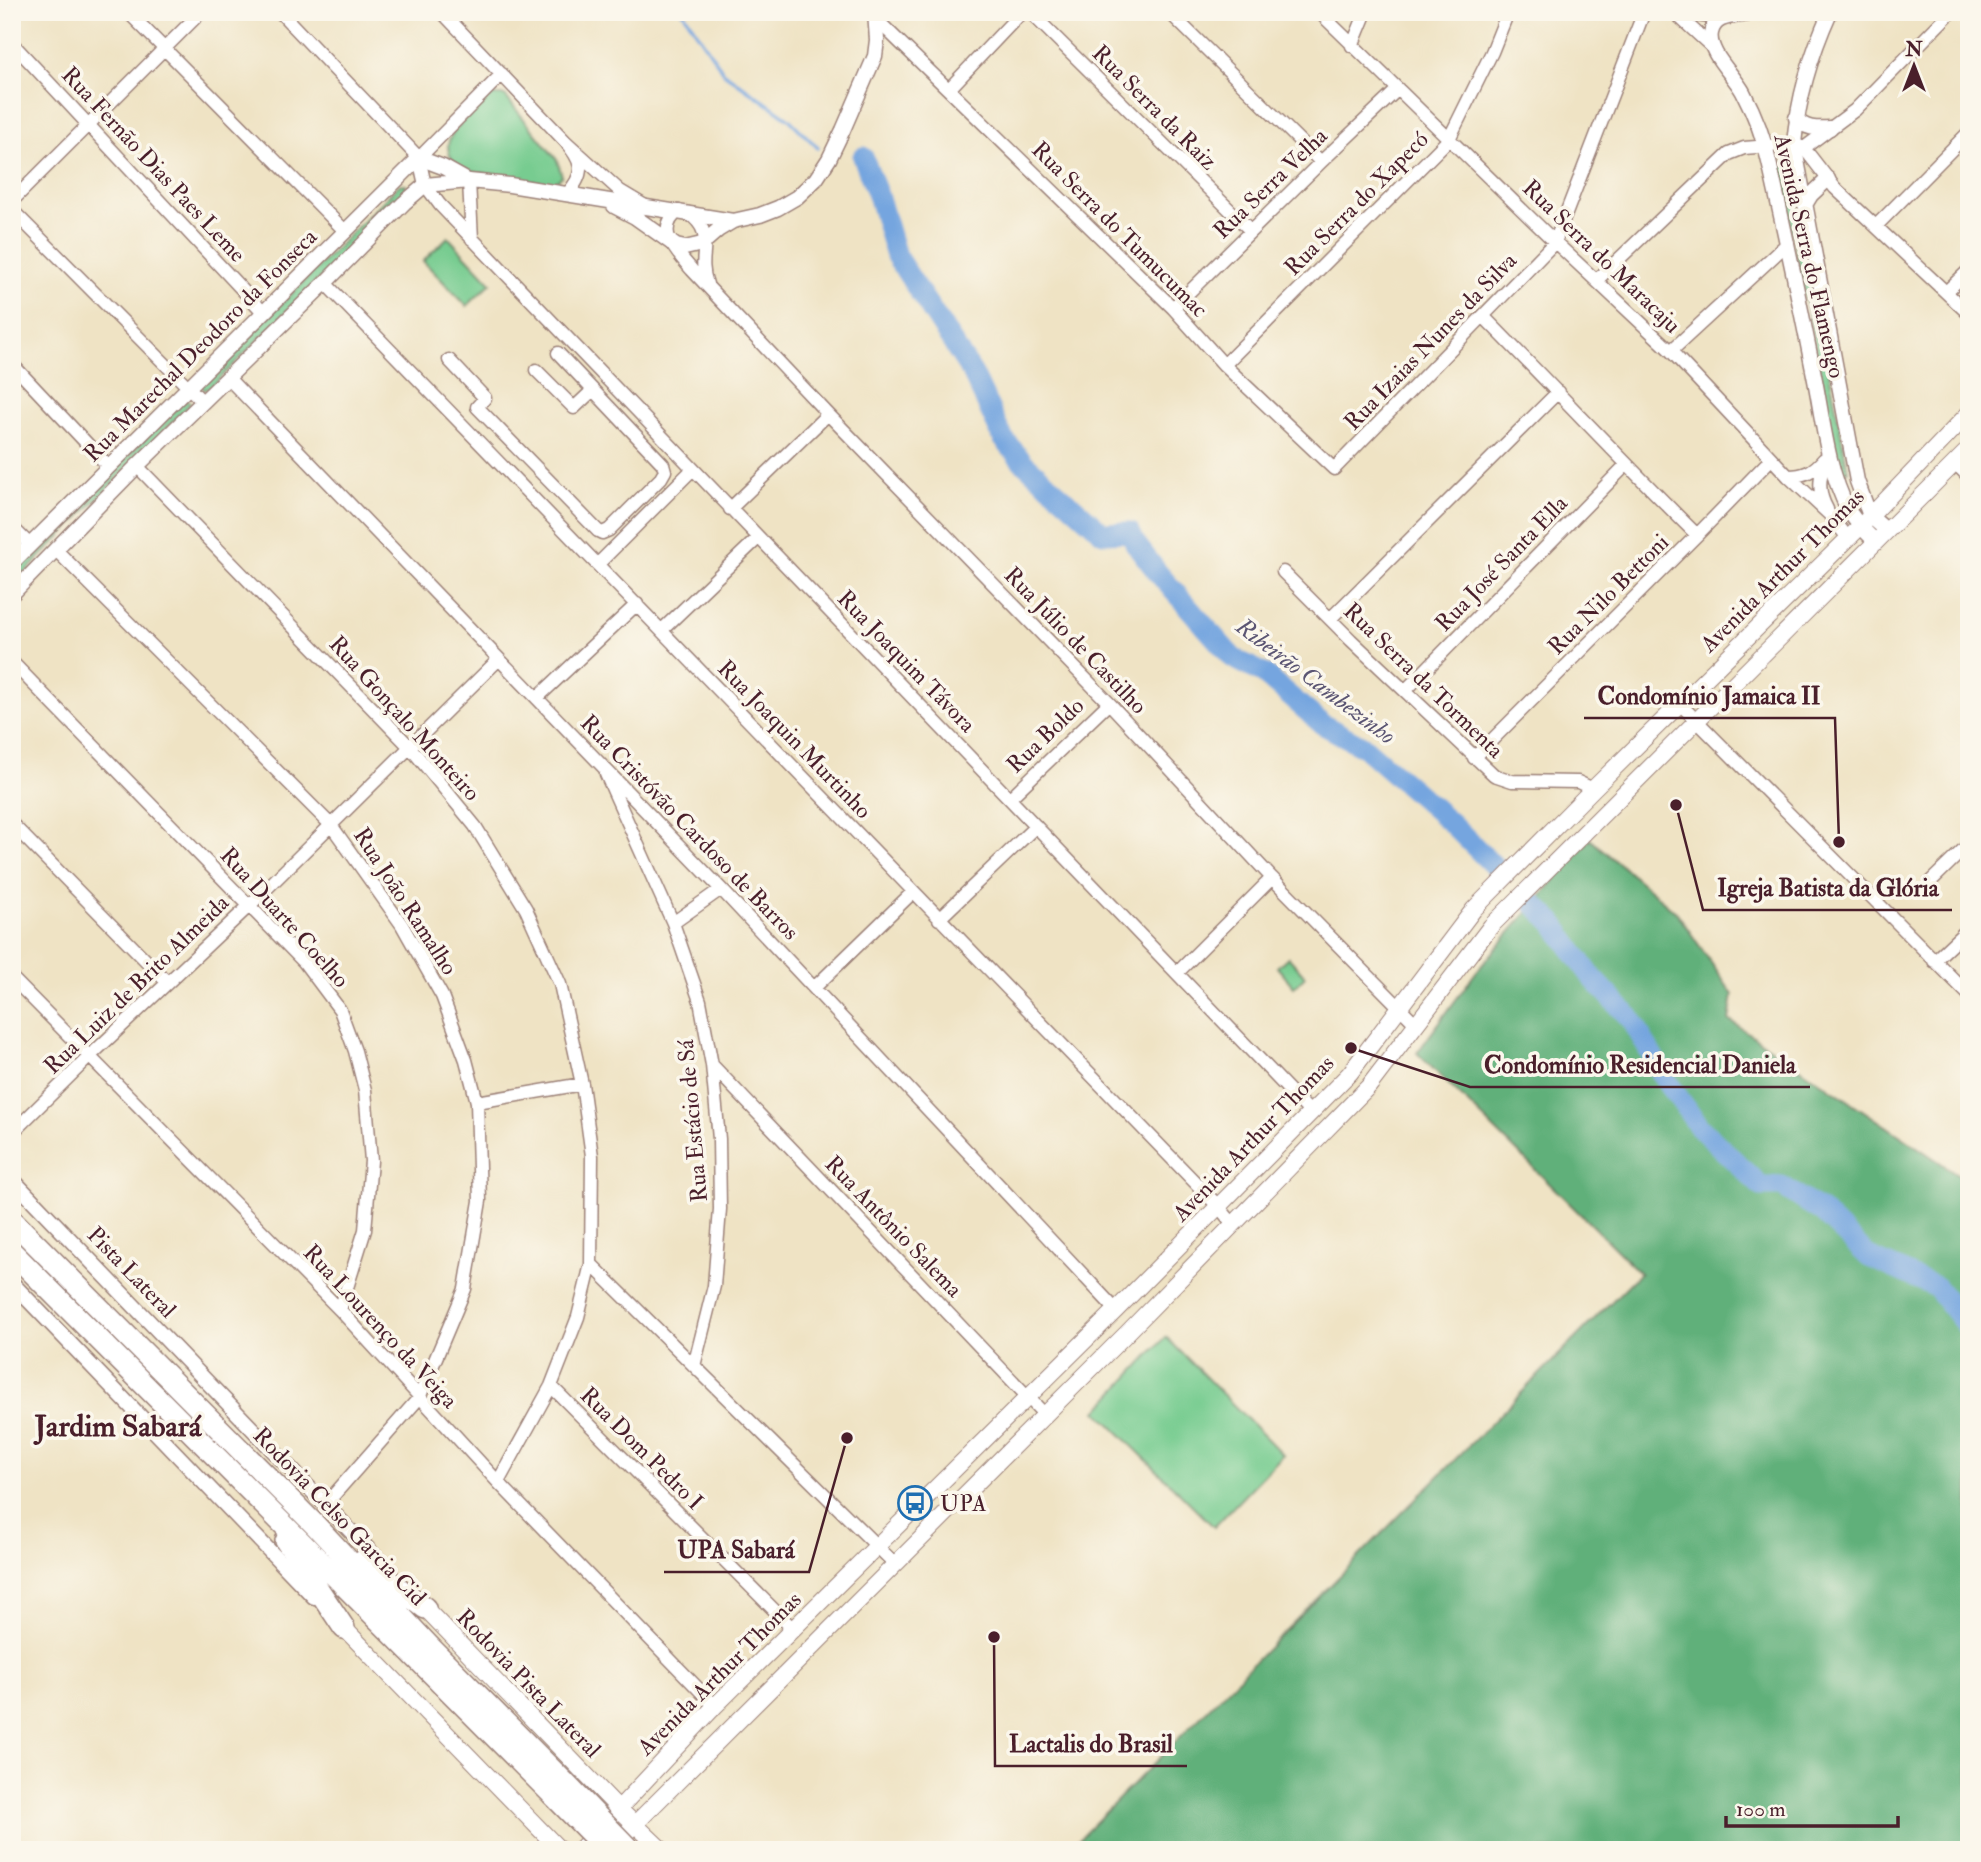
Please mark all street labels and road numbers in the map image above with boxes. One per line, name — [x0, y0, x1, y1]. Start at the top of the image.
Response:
street label: Rua Serra da Raiz — [1086, 39, 1223, 176]
street label: Rua Fernão Dias Paes Leme — [55, 60, 252, 269]
street label: Rua Serra Velha — [1207, 121, 1334, 245]
street label: Rua Serra do Xapecó — [1278, 125, 1435, 282]
street label: Avenida Serra do Flamengo — [1767, 130, 1852, 381]
street label: Rua Serra do Tumucumac — [1025, 135, 1214, 324]
street label: Rua Serra do Maracaju — [1516, 173, 1687, 339]
street label: Rua Marechal Deodoro da Fonseca — [77, 222, 324, 468]
street label: Rua Izaias Nunes da Silva — [1338, 246, 1523, 436]
street label: Avenida Arthur Thomas — [1694, 482, 1871, 659]
street label: Rua José Santa Ella — [1429, 489, 1574, 638]
street label: Rua Nilo Bettoni — [1542, 528, 1675, 661]
street label: Rua Júlio de Castilho — [998, 561, 1153, 720]
street label: Rua Joaquim Távora — [831, 584, 982, 739]
street label: Rua Serra da Tormenta — [1337, 596, 1510, 765]
street label: Rua Gonçalo Monteiro — [323, 630, 486, 807]
street label: Rua Joaquin Murtinho — [711, 654, 878, 825]
street label: Rua Boldo — [1001, 691, 1090, 779]
street label: Rua Cristóvão Cardoso de Barros — [574, 709, 805, 946]
street label: Rua João Ramalho — [347, 822, 464, 980]
street label: Rua Duarte Coelho — [214, 841, 355, 994]
street label: Rua Luiz de Brito Almeida — [38, 888, 235, 1080]
street label: Rua Estácio de Sá — [671, 1038, 714, 1203]
street label: Avenida Arthur Thomas — [1166, 1049, 1340, 1228]
street label: Rua Antônio Salema — [819, 1149, 969, 1304]
street label: Pista Lateral — [81, 1220, 183, 1324]
street label: Rua Lourenço da Veiga — [297, 1238, 464, 1415]
street label: Rua Dom Pedro I — [574, 1381, 709, 1516]
street label: Rodovia Celso Garcia Cid — [247, 1421, 432, 1612]
street label: Avenida Arthur Thomas — [631, 1585, 808, 1762]
street label: Rodovia Pista Lateral — [450, 1603, 607, 1764]

